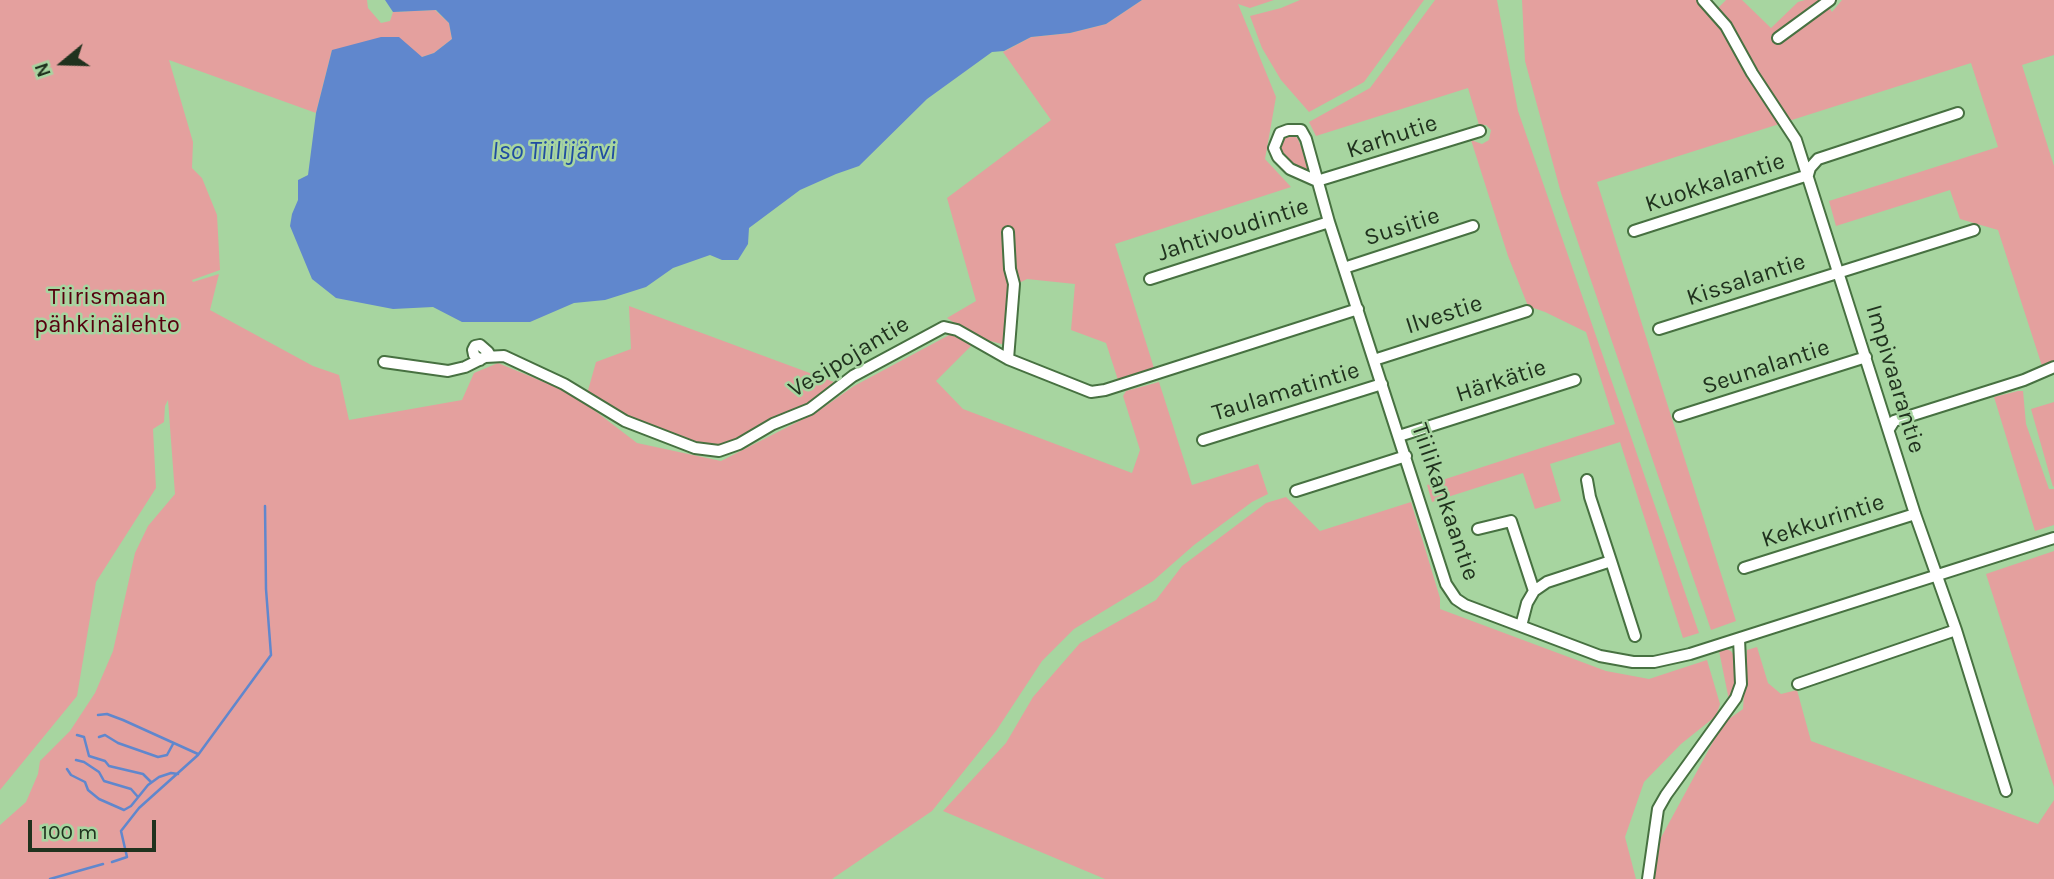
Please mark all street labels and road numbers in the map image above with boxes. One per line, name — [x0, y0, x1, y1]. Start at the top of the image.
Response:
street label: Karhutie — [1343, 109, 1441, 165]
street label: Kuokkalantie — [1641, 147, 1789, 219]
street label: Jahtivoudintie — [1154, 192, 1312, 268]
street label: Susitie — [1361, 201, 1443, 253]
street label: Kissalantie — [1683, 247, 1809, 313]
street label: Ilvestie — [1402, 289, 1486, 341]
street label: Impivaarantie — [1859, 301, 1931, 457]
street label: Vesipojantie — [783, 310, 915, 404]
street label: Seunalantie — [1699, 333, 1833, 401]
street label: Härkätie — [1452, 353, 1550, 409]
street label: Taulamatintie — [1209, 356, 1363, 428]
street label: Tiilikankaantie — [1405, 420, 1485, 584]
street label: Kekkurintie — [1758, 488, 1888, 554]

